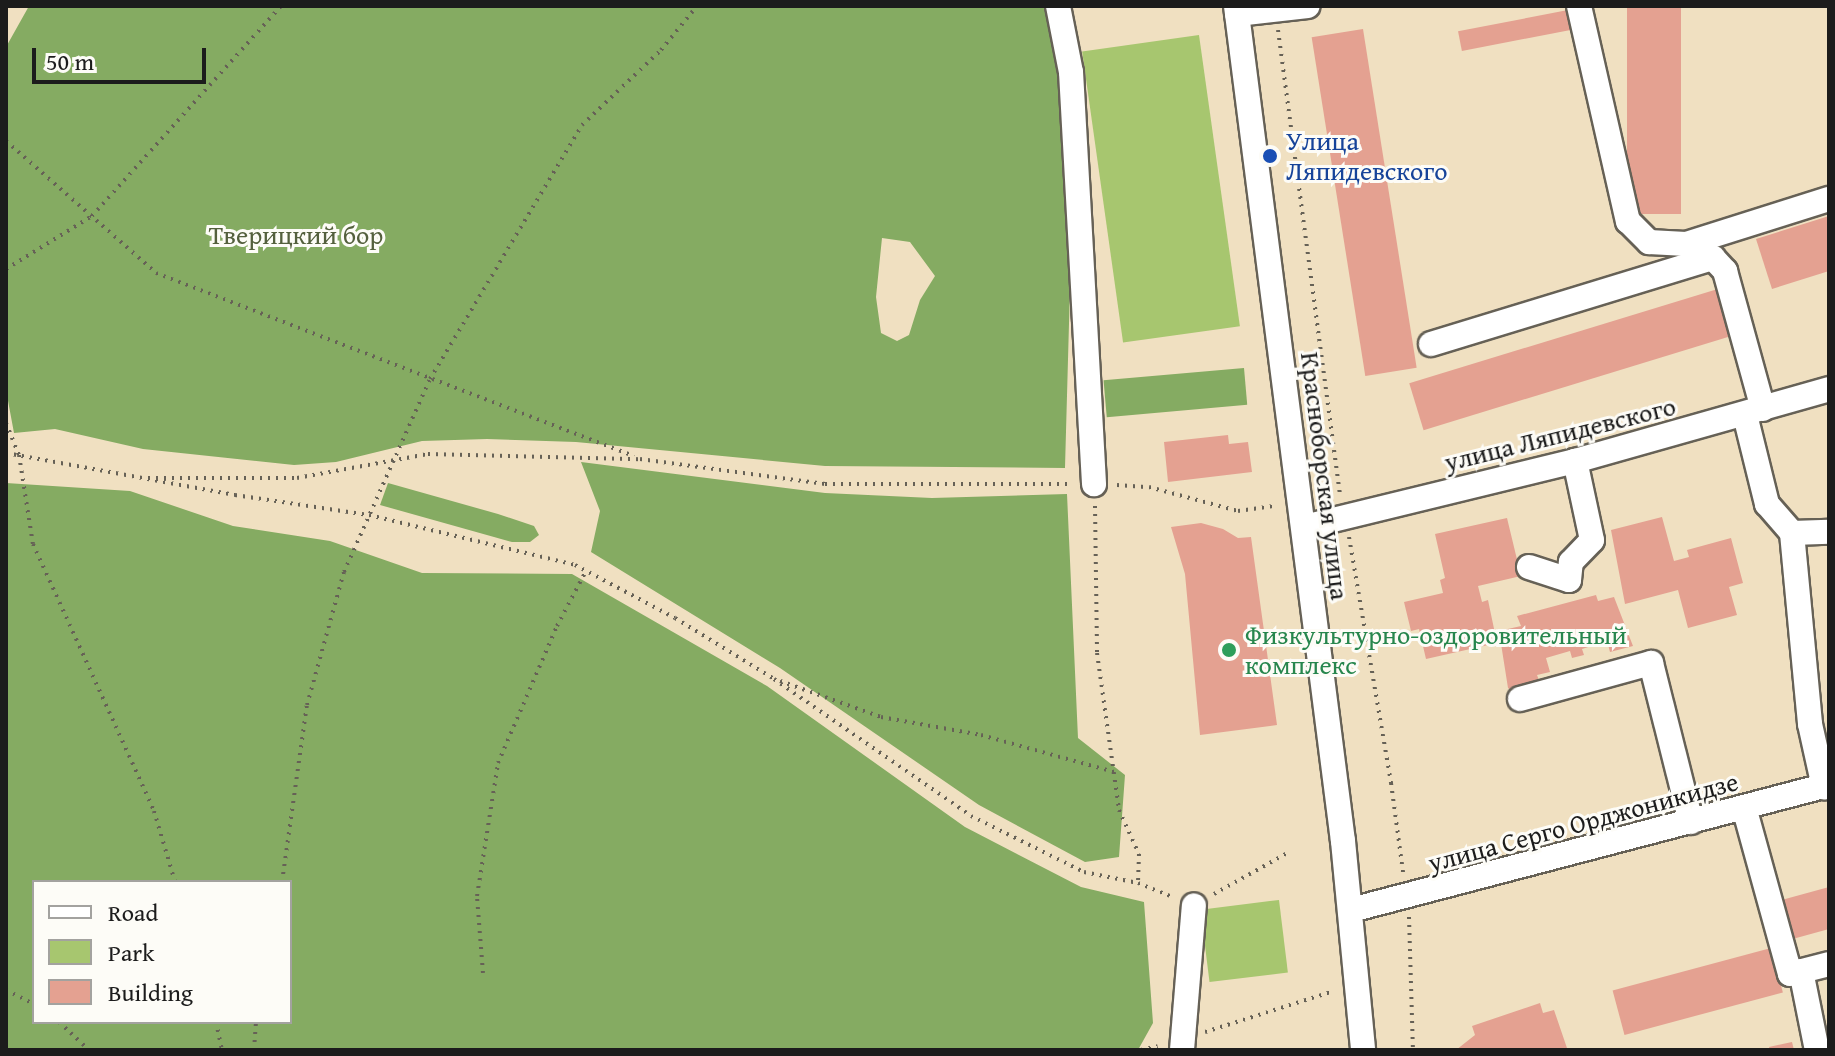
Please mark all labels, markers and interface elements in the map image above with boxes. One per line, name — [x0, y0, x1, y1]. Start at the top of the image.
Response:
scale bar — [36, 32, 210, 82]
text: 50 m — [46, 44, 94, 79]
place label: Улица Ляпидевского — [1286, 125, 1447, 186]
marker: Улица Ляпидевского — [1261, 147, 1279, 165]
park label: Тверицкий бор — [209, 219, 383, 251]
street label: Красноборская улица — [1294, 350, 1356, 602]
street label: улица Ляпидевского — [1441, 390, 1679, 478]
place label: Физкультурно-оздоровительный комплекс — [1245, 619, 1627, 680]
marker: Физкультурно-оздоровительный комплекс — [1220, 641, 1238, 659]
street label: улица Серго Орджоникидзе — [1425, 766, 1741, 878]
legend — [32, 880, 292, 1024]
text: Road — [108, 895, 158, 930]
text: Park — [108, 935, 154, 970]
text: Building — [108, 975, 193, 1010]

